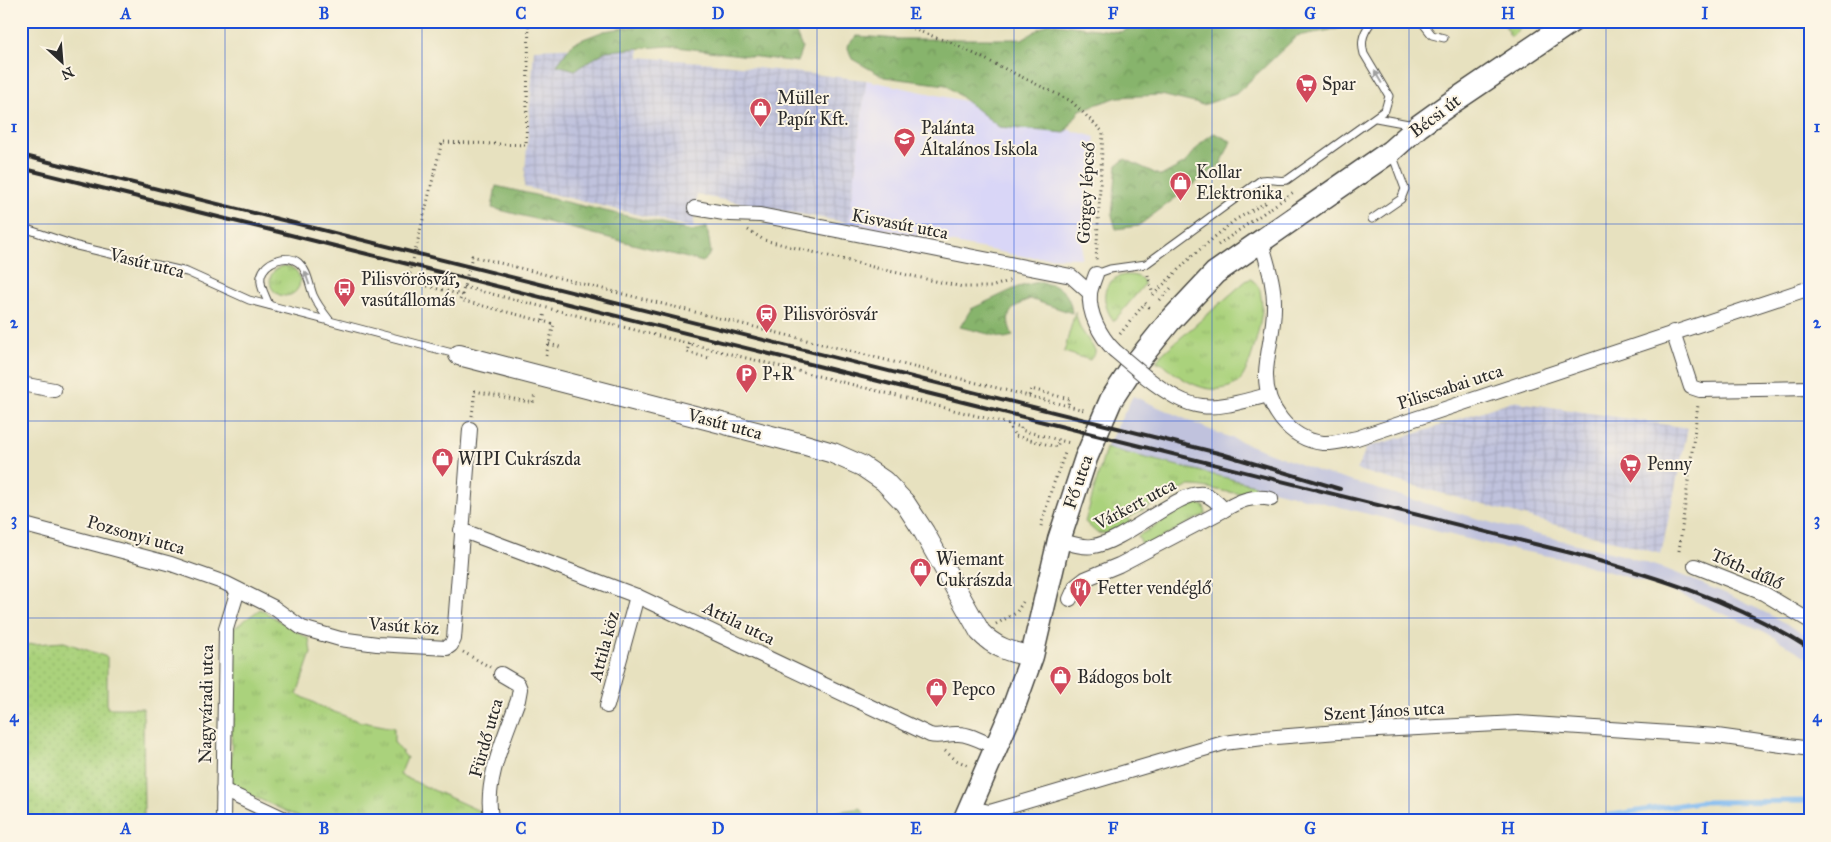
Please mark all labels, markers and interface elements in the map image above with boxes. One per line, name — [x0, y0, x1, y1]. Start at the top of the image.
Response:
text: A — [120, 4, 132, 23]
text: B — [319, 4, 329, 23]
text: C — [516, 4, 527, 23]
text: D — [712, 4, 725, 23]
text: E — [910, 4, 922, 23]
text: F — [1108, 4, 1119, 23]
text: G — [1304, 4, 1316, 23]
text: H — [1501, 4, 1515, 23]
text: I — [1702, 4, 1709, 23]
north arrow — [38, 38, 88, 88]
text: N — [58, 63, 77, 84]
one-way arrow — [1374, 70, 1383, 83]
supermarket icon: Spar — [1294, 72, 1318, 103]
place label: Spar — [1322, 73, 1356, 95]
place label: Müller Papír Kft. — [777, 87, 848, 130]
street label: Bécsi út — [1405, 89, 1465, 142]
shop icon: Müller Papír Kft. — [749, 96, 773, 127]
text: 1 — [11, 117, 18, 136]
place label: Palánta Általános Iskola — [920, 117, 1038, 160]
text: 1 — [1814, 117, 1821, 136]
school or university icon: Palánta Általános Iskola — [893, 126, 917, 157]
street label: Görgey lépcső — [1072, 141, 1101, 244]
place label: Kollar Elektronika — [1196, 161, 1283, 204]
shop icon: Kollar Elektronika — [1168, 170, 1192, 201]
street label: Kisvasút utca — [850, 204, 951, 244]
street label: Vasút utca — [106, 243, 187, 283]
place label: Pilisvörösvár, vasútállomás — [360, 268, 460, 311]
one-way arrow — [303, 271, 310, 286]
bus stop icon: Pilisvörösvár, vasútállomás — [333, 277, 357, 308]
station icon: Pilisvörösvár — [755, 302, 779, 333]
place label: Pilisvörösvár — [783, 303, 878, 325]
text: 2 — [10, 313, 19, 332]
text: 2 — [1813, 313, 1822, 332]
street label: Piliscsabai utca — [1394, 359, 1506, 414]
parking icon: P+R — [734, 362, 758, 393]
place label: P+R — [762, 363, 795, 385]
street label: Vasút utca — [684, 403, 765, 445]
shop icon: WIPI Cukrászda — [430, 447, 454, 478]
place label: WIPI Cukrászda — [458, 448, 581, 470]
street label: Fő utca — [1059, 452, 1098, 512]
supermarket icon: Penny — [1619, 452, 1643, 483]
place label: Penny — [1647, 453, 1693, 475]
street label: Várkert utca — [1090, 473, 1180, 535]
text: 3 — [11, 510, 17, 530]
text: 3 — [1814, 510, 1820, 530]
street label: Pozsonyi utca — [84, 511, 188, 560]
street label: Tóth-dűlő — [1708, 543, 1787, 595]
place label: Wiemant Cukrászda — [936, 548, 1012, 591]
shop icon: Wiemant Cukrászda — [908, 557, 932, 588]
restaurant icon: Fetter vendéglő — [1069, 576, 1093, 607]
place label: Fetter vendéglő — [1097, 577, 1212, 600]
street label: Attila utca — [699, 596, 779, 650]
street label: Attila köz — [584, 609, 624, 684]
street label: Vasút köz — [367, 612, 440, 639]
street label: Nagyváradi utca — [194, 644, 219, 764]
shop icon: Bádogos bolt — [1049, 665, 1073, 696]
place label: Bádogos bolt — [1077, 666, 1172, 689]
shop icon: Pepco — [924, 677, 948, 708]
place label: Pepco — [952, 678, 995, 700]
street label: Fürdő utca — [464, 696, 508, 780]
street label: Szent János utca — [1323, 697, 1445, 726]
text: 4 — [10, 707, 20, 727]
text: 4 — [1813, 707, 1823, 727]
text: A — [120, 819, 132, 838]
text: B — [319, 819, 329, 838]
text: C — [516, 819, 527, 838]
text: D — [712, 819, 725, 838]
text: E — [910, 819, 922, 838]
text: F — [1108, 819, 1119, 838]
text: G — [1304, 819, 1316, 838]
text: H — [1501, 819, 1515, 838]
text: I — [1702, 819, 1709, 838]

